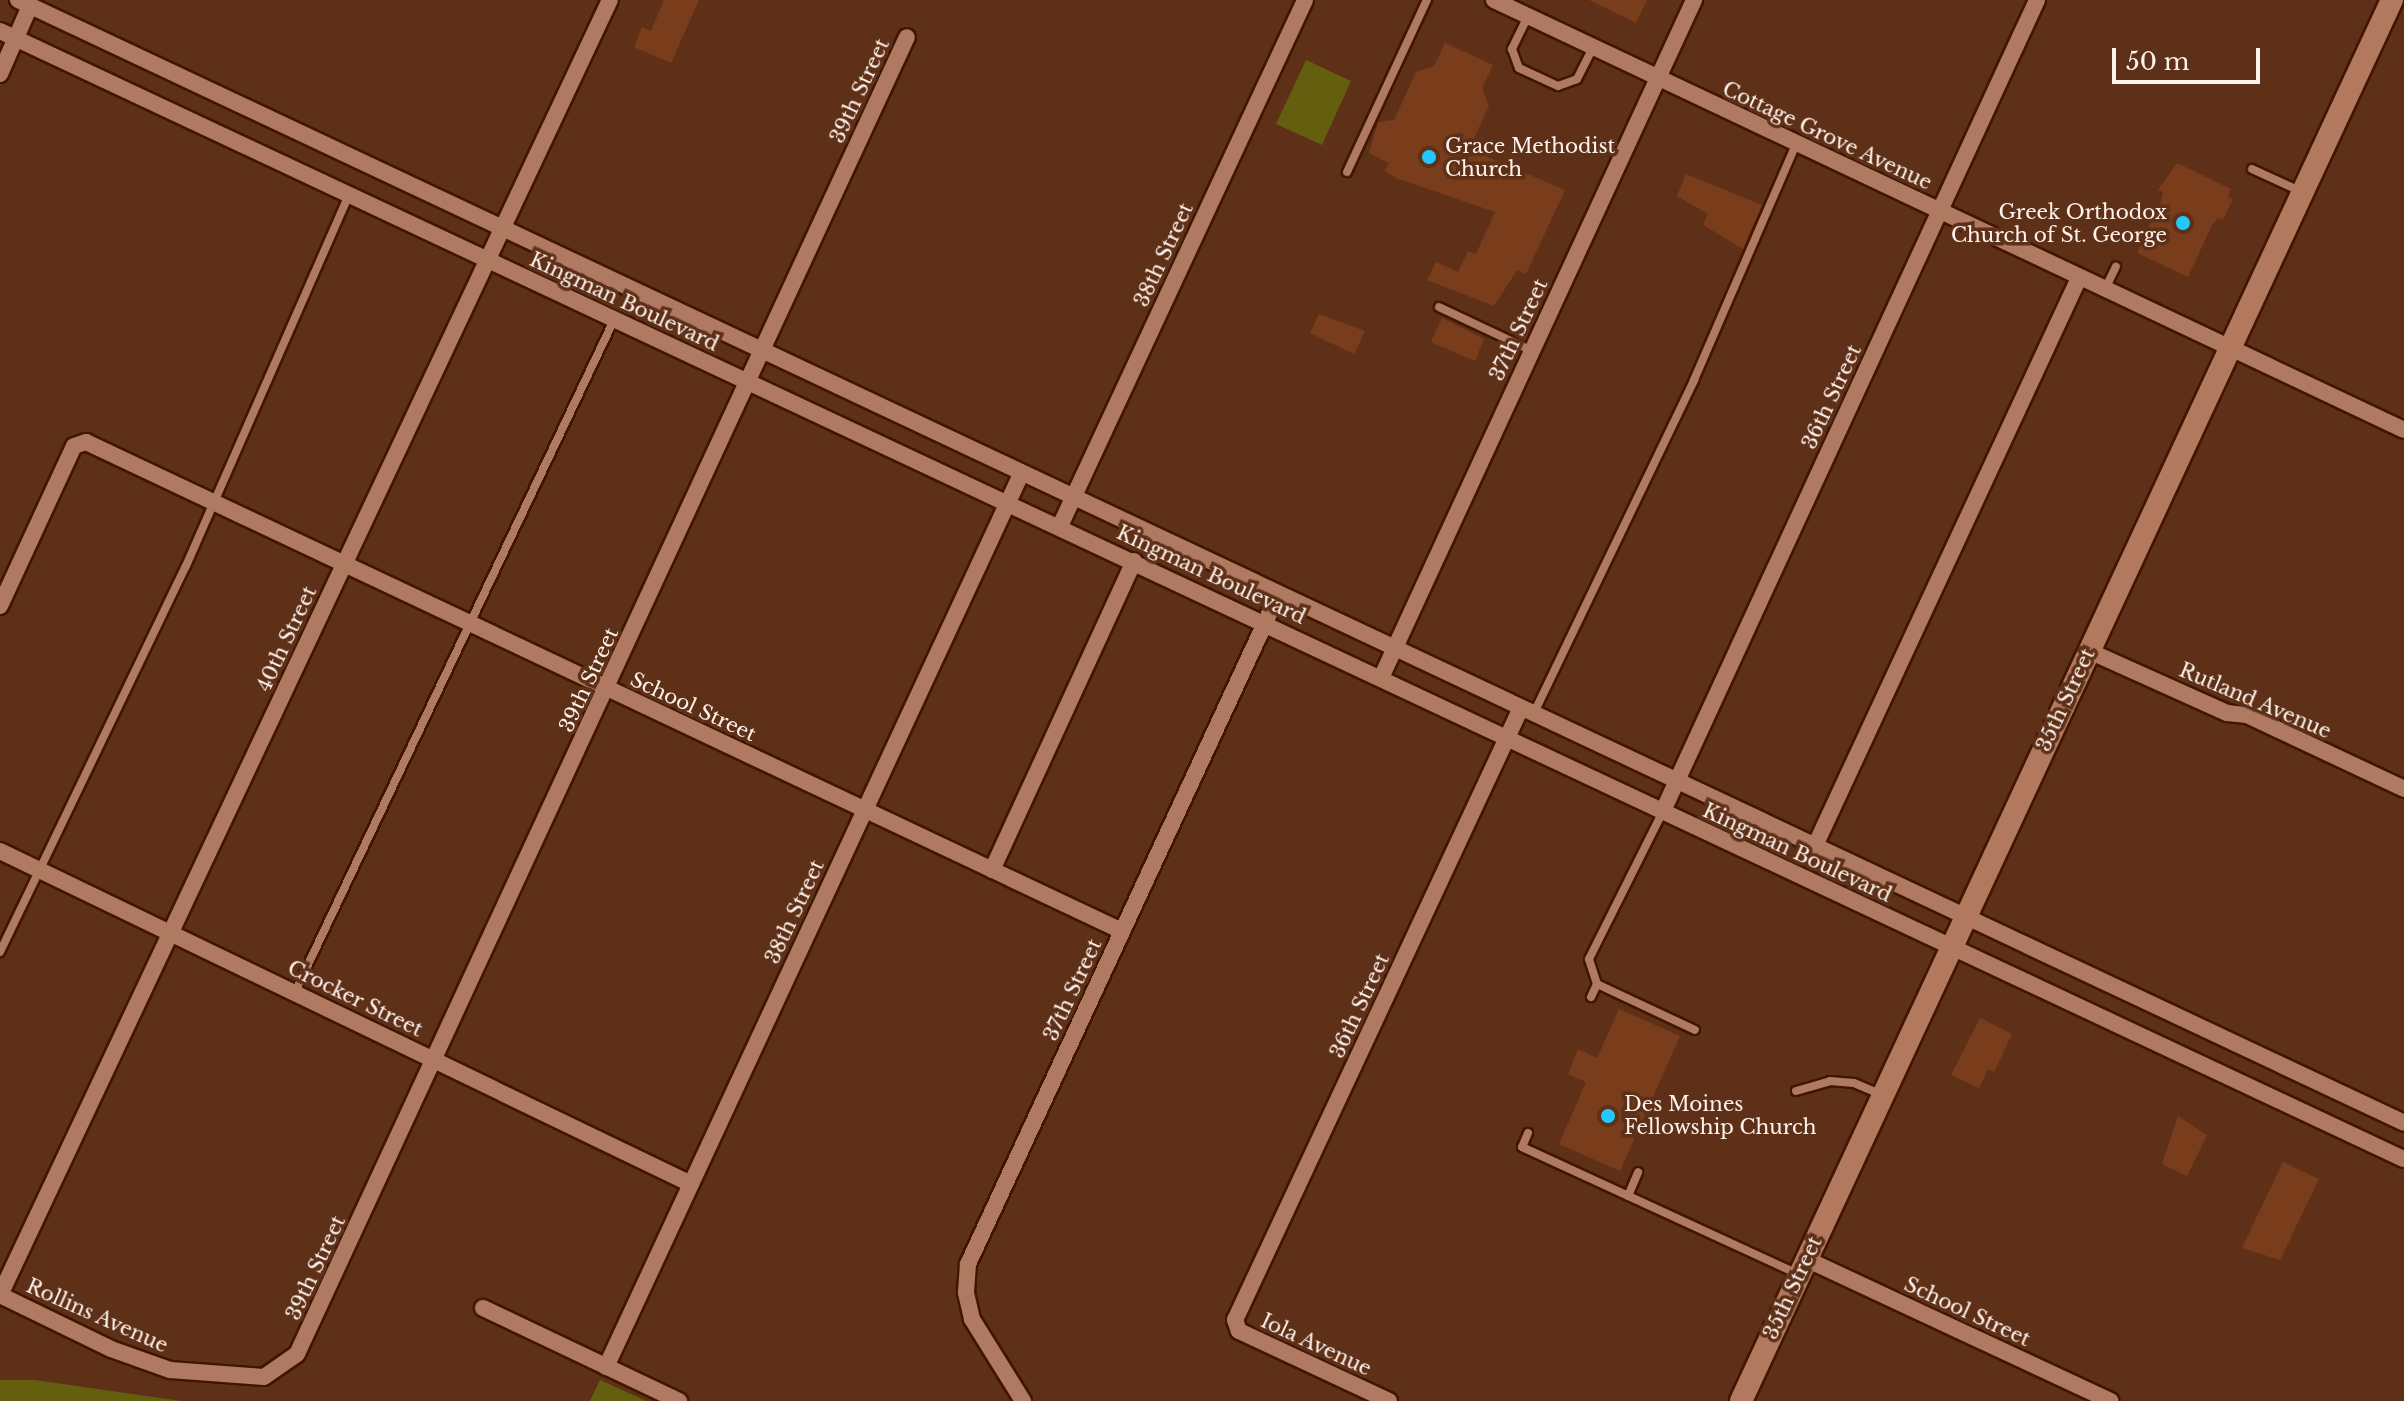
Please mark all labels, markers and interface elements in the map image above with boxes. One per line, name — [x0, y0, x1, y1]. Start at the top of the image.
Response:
scale bar — [2116, 32, 2264, 82]
street label: 39th Street — [825, 35, 895, 147]
text: 50 m — [2126, 47, 2189, 76]
street label: Cottage Grove Avenue — [1718, 77, 1936, 195]
place label: Grace Methodist Church — [1445, 134, 1615, 181]
marker: Grace Methodist Church — [1420, 148, 1438, 166]
street label: 38th Street — [1130, 199, 1198, 311]
place label: Greek Orthodox Church of St. George — [1951, 200, 2167, 247]
marker: Greek Orthodox Church of St. George — [2174, 214, 2192, 232]
street label: Kingman Boulevard — [526, 248, 722, 356]
street label: 37th Street — [1485, 275, 1553, 385]
street label: 36th Street — [1797, 341, 1867, 453]
street label: Kingman Boulevard — [1113, 521, 1309, 629]
street label: 40th Street — [252, 583, 322, 695]
street label: 39th Street — [554, 624, 624, 736]
street label: 35th Street — [2032, 645, 2100, 755]
street label: Rutland Avenue — [2175, 658, 2335, 744]
street label: School Street — [626, 667, 760, 747]
street label: Kingman Boulevard — [1699, 799, 1895, 907]
street label: 38th Street — [761, 856, 829, 968]
street label: 37th Street — [1039, 935, 1107, 1045]
street label: 36th Street — [1325, 950, 1395, 1062]
street label: Crocker Street — [283, 956, 427, 1042]
place label: Des Moines Fellowship Church — [1624, 1092, 1817, 1139]
marker: Des Moines Fellowship Church — [1599, 1107, 1617, 1125]
street label: 39th Street — [281, 1212, 351, 1324]
street label: 35th Street — [1759, 1233, 1827, 1343]
street label: School Street — [1900, 1272, 2034, 1352]
street label: Rollins Avenue — [22, 1274, 172, 1358]
street label: Iola Avenue — [1256, 1309, 1376, 1381]

